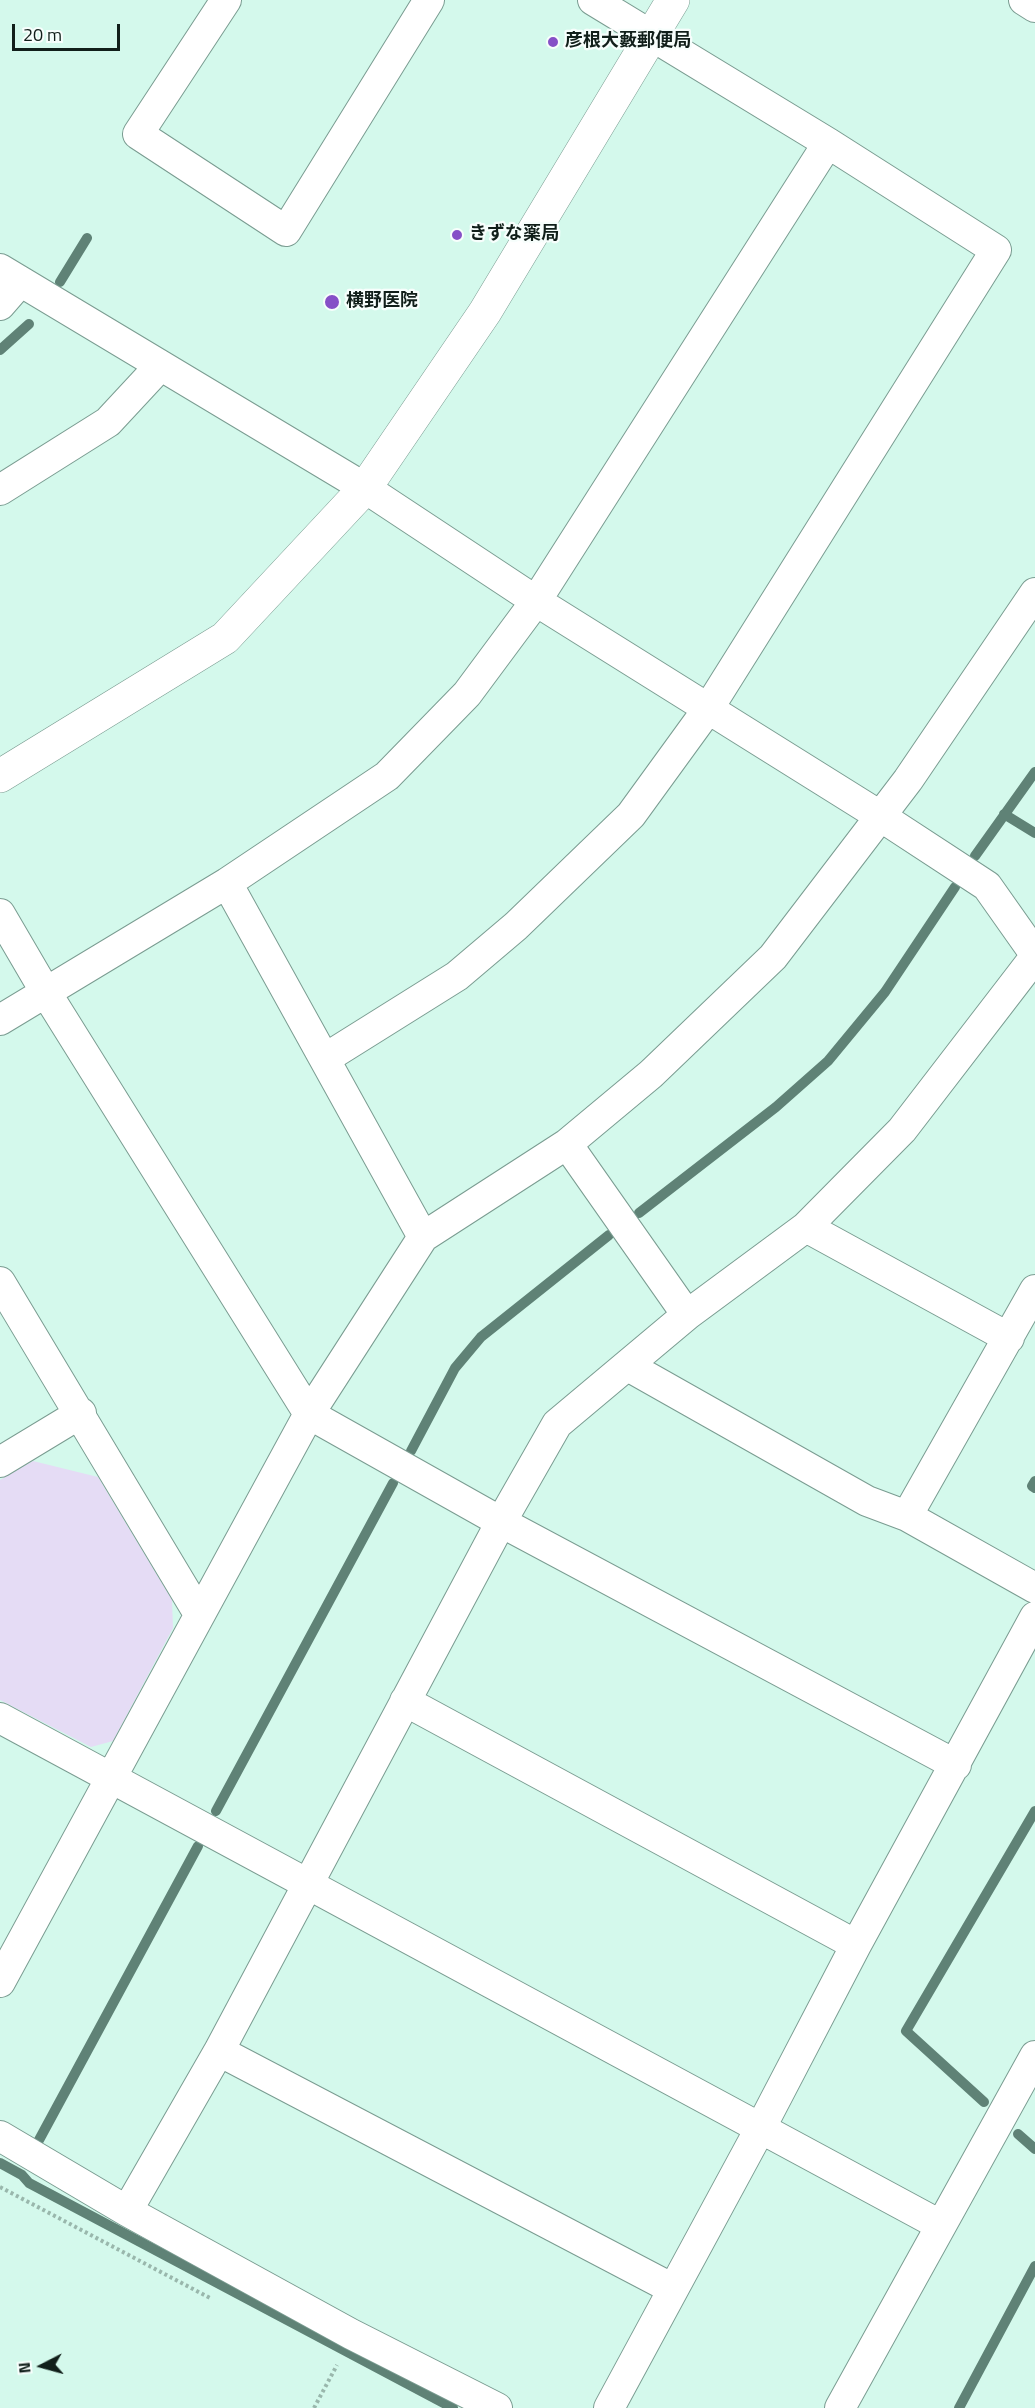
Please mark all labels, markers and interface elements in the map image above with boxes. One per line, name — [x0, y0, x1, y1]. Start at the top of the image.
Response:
scale bar — [15, 12, 123, 50]
text: 20 m — [23, 21, 62, 48]
place label: 彦根大藪郵便局 — [565, 31, 691, 53]
marker: 彦根大藪郵便局 — [546, 35, 560, 49]
place label: きずな薬局 — [469, 224, 559, 246]
marker: きずな薬局 — [450, 228, 464, 242]
place label: 横野医院 — [346, 291, 418, 313]
marker: 横野医院 — [323, 293, 341, 311]
north arrow — [12, 2336, 72, 2396]
text: N — [12, 2361, 37, 2375]

